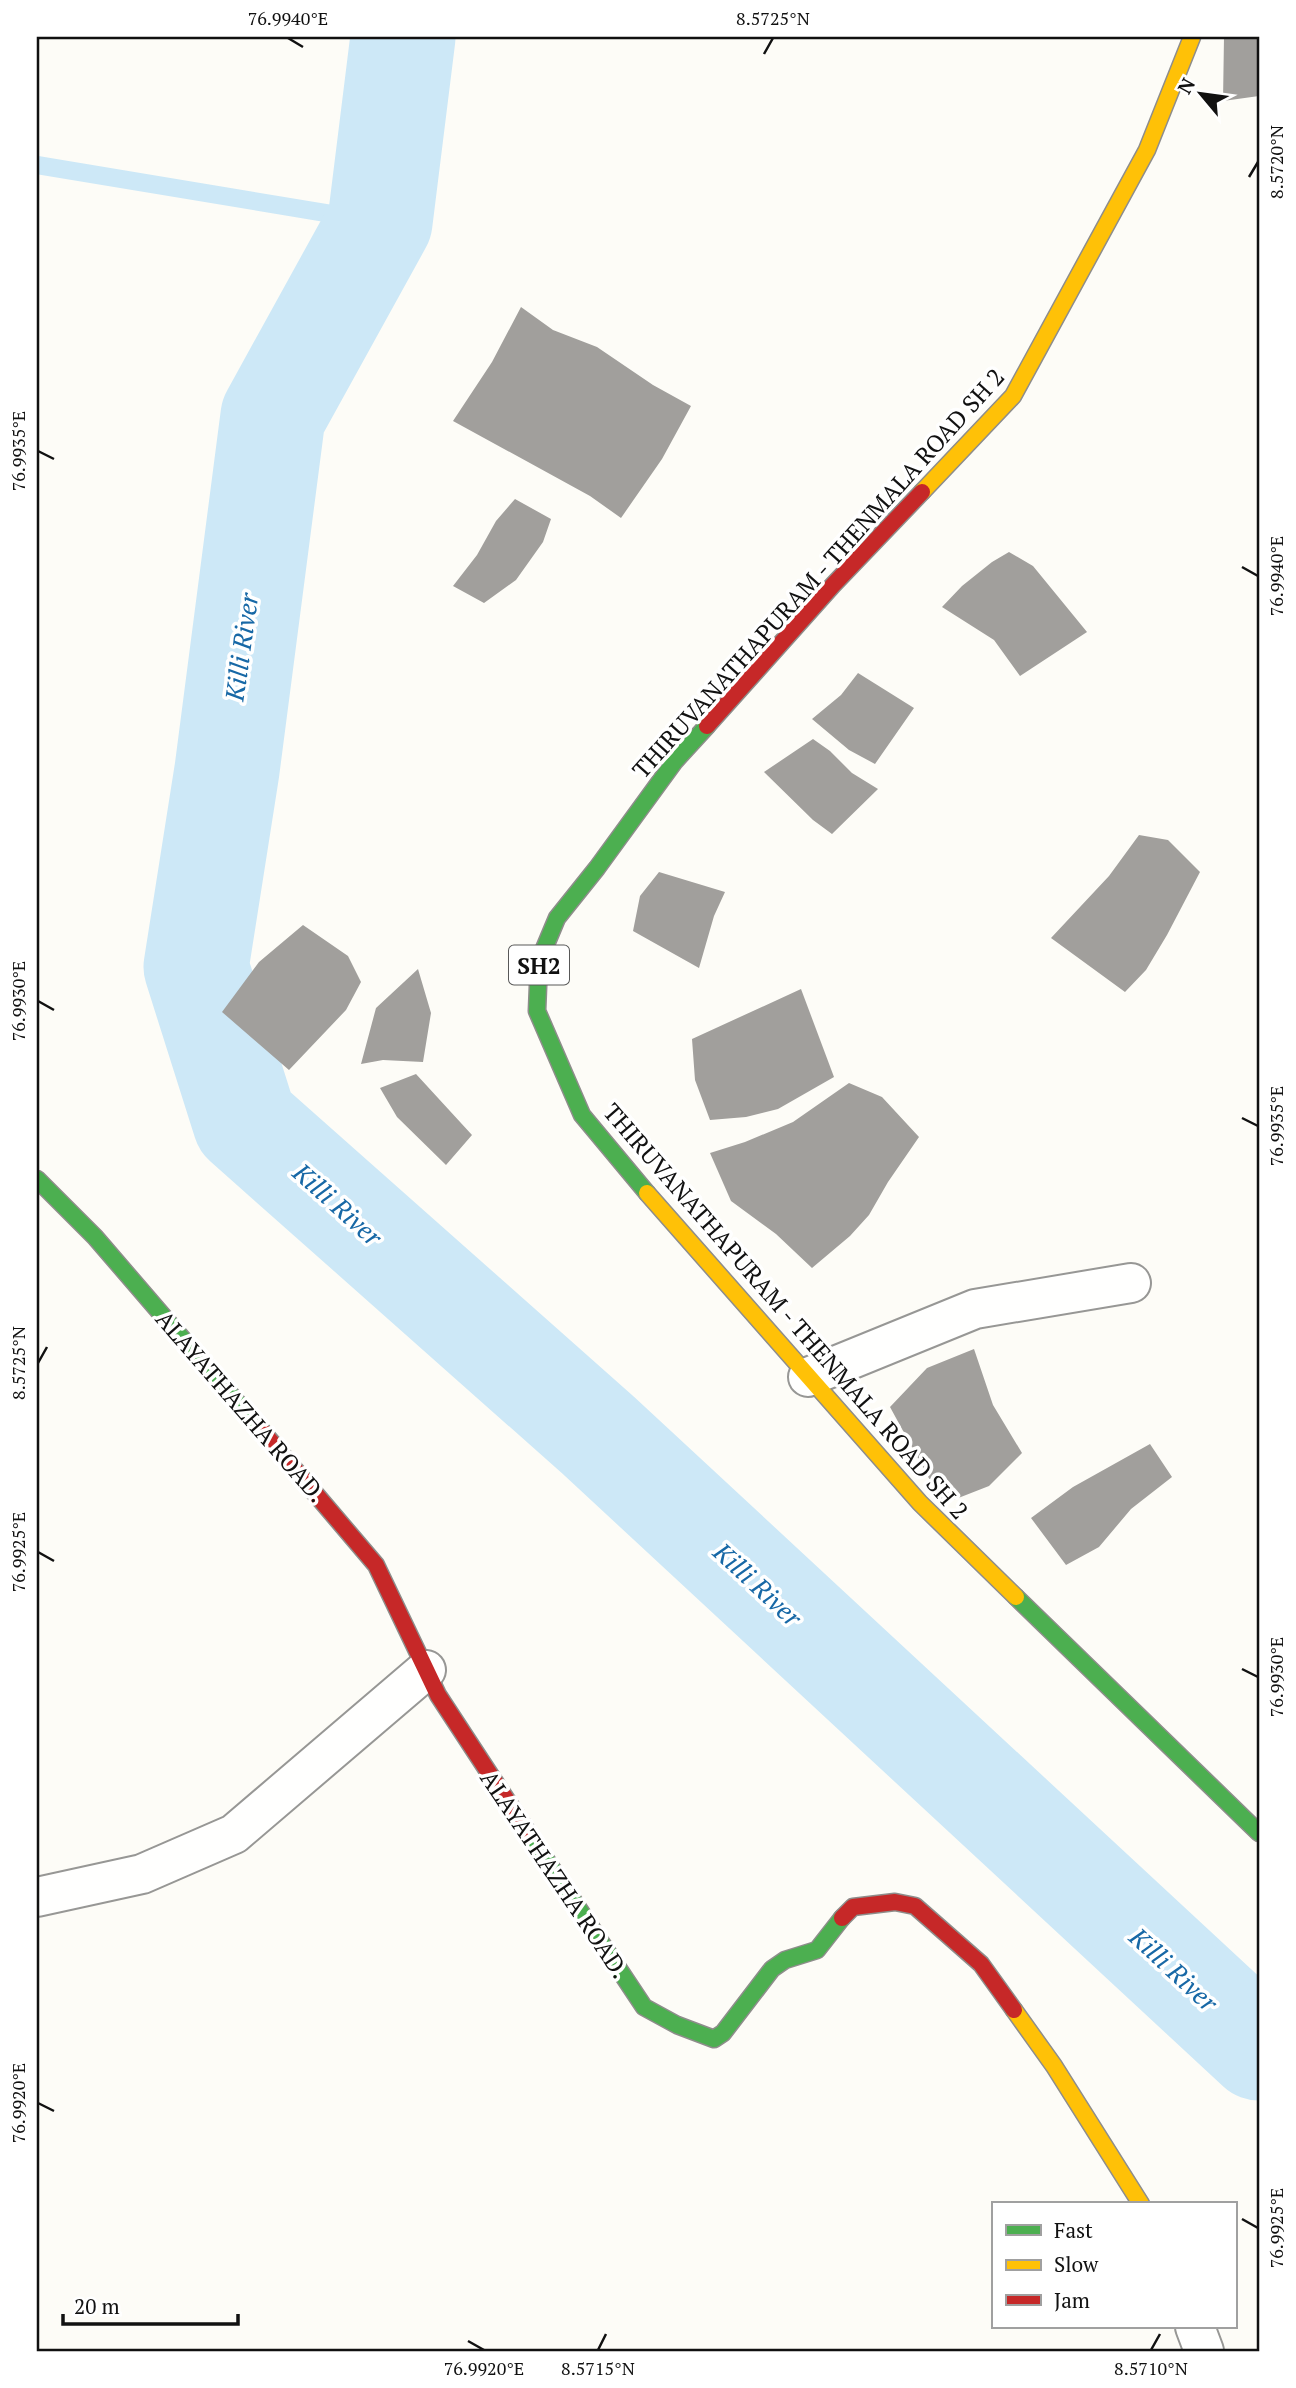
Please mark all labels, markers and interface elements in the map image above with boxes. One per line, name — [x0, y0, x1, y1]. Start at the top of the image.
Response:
text: 76.9940°E — [248, 6, 328, 30]
text: 8.5725°N — [736, 6, 810, 30]
north arrow — [1166, 60, 1236, 130]
text: N — [1171, 73, 1200, 98]
text: 8.5720°N — [1264, 125, 1288, 199]
street label: THIRUVANATHAPURAM - THENMALA ROAD SH 2 — [625, 361, 1011, 785]
text: 76.9935°E — [6, 411, 30, 491]
text: 76.9940°E — [1264, 536, 1288, 616]
water label: Killi River — [216, 590, 266, 704]
road number: SH2 — [509, 946, 569, 984]
text: 76.9930°E — [6, 961, 30, 1041]
text: 76.9935°E — [1264, 1086, 1288, 1166]
street label: THIRUVANATHAPURAM - THENMALA ROAD SH 2 — [596, 1096, 976, 1526]
water label: Killi River — [286, 1154, 390, 1254]
street label: ALAYATHAZHA ROAD. — [149, 1303, 333, 1509]
text: 8.5725°N — [6, 1326, 30, 1400]
text: 76.9925°E — [6, 1512, 30, 1592]
water label: Killi River — [706, 1534, 810, 1634]
text: 76.9930°E — [1264, 1637, 1288, 1717]
street label: ALAYATHAZHA ROAD. — [473, 1764, 637, 1984]
water label: Killi River — [1122, 1919, 1226, 2019]
text: 76.9920°E — [6, 2063, 30, 2143]
text: 76.9925°E — [1264, 2188, 1288, 2268]
legend — [992, 2202, 1236, 2328]
text: Fast — [1054, 2216, 1093, 2244]
text: Slow — [1054, 2250, 1099, 2278]
scale bar — [63, 2283, 238, 2327]
text: Jam — [1054, 2286, 1090, 2314]
text: 20 m — [74, 2292, 120, 2320]
text: 76.9920°E — [444, 2356, 524, 2380]
text: 8.5715°N — [561, 2356, 635, 2380]
text: 8.5710°N — [1114, 2356, 1188, 2380]

